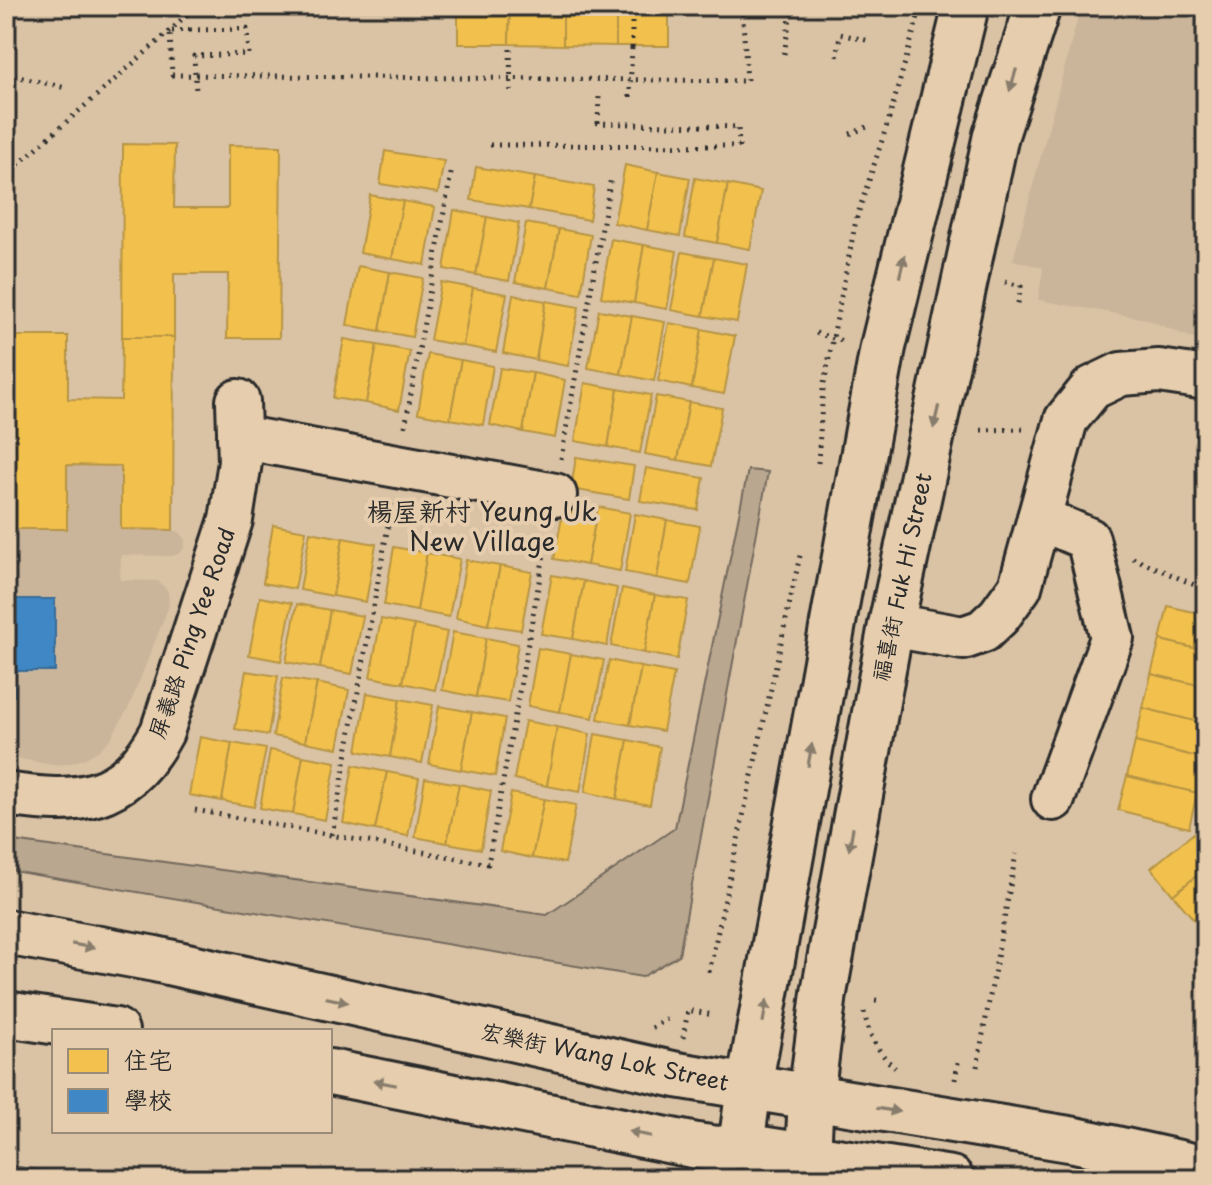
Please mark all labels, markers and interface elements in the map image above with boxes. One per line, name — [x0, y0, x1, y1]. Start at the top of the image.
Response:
one-way arrow — [1006, 68, 1019, 92]
one-way arrow — [896, 253, 909, 278]
one-way arrow — [929, 404, 942, 429]
street label: 福喜街 Fuk Hi Street — [862, 469, 939, 684]
district label: 楊屋新村 Yeung Uk New Village — [367, 491, 597, 560]
street label: 屏義路 Ping Yee Road — [139, 523, 242, 742]
one-way arrow — [805, 742, 817, 767]
one-way arrow — [845, 827, 857, 852]
one-way arrow — [70, 940, 95, 952]
one-way arrow — [325, 994, 350, 1006]
one-way arrow — [759, 998, 771, 1023]
street label: 宏樂街 Wang Lok Street — [479, 1013, 732, 1098]
legend — [52, 1029, 332, 1133]
text: 住宅 — [124, 1041, 172, 1077]
one-way arrow — [372, 1077, 397, 1089]
text: 學校 — [124, 1081, 172, 1117]
one-way arrow — [876, 1104, 901, 1117]
one-way arrow — [627, 1128, 652, 1140]

